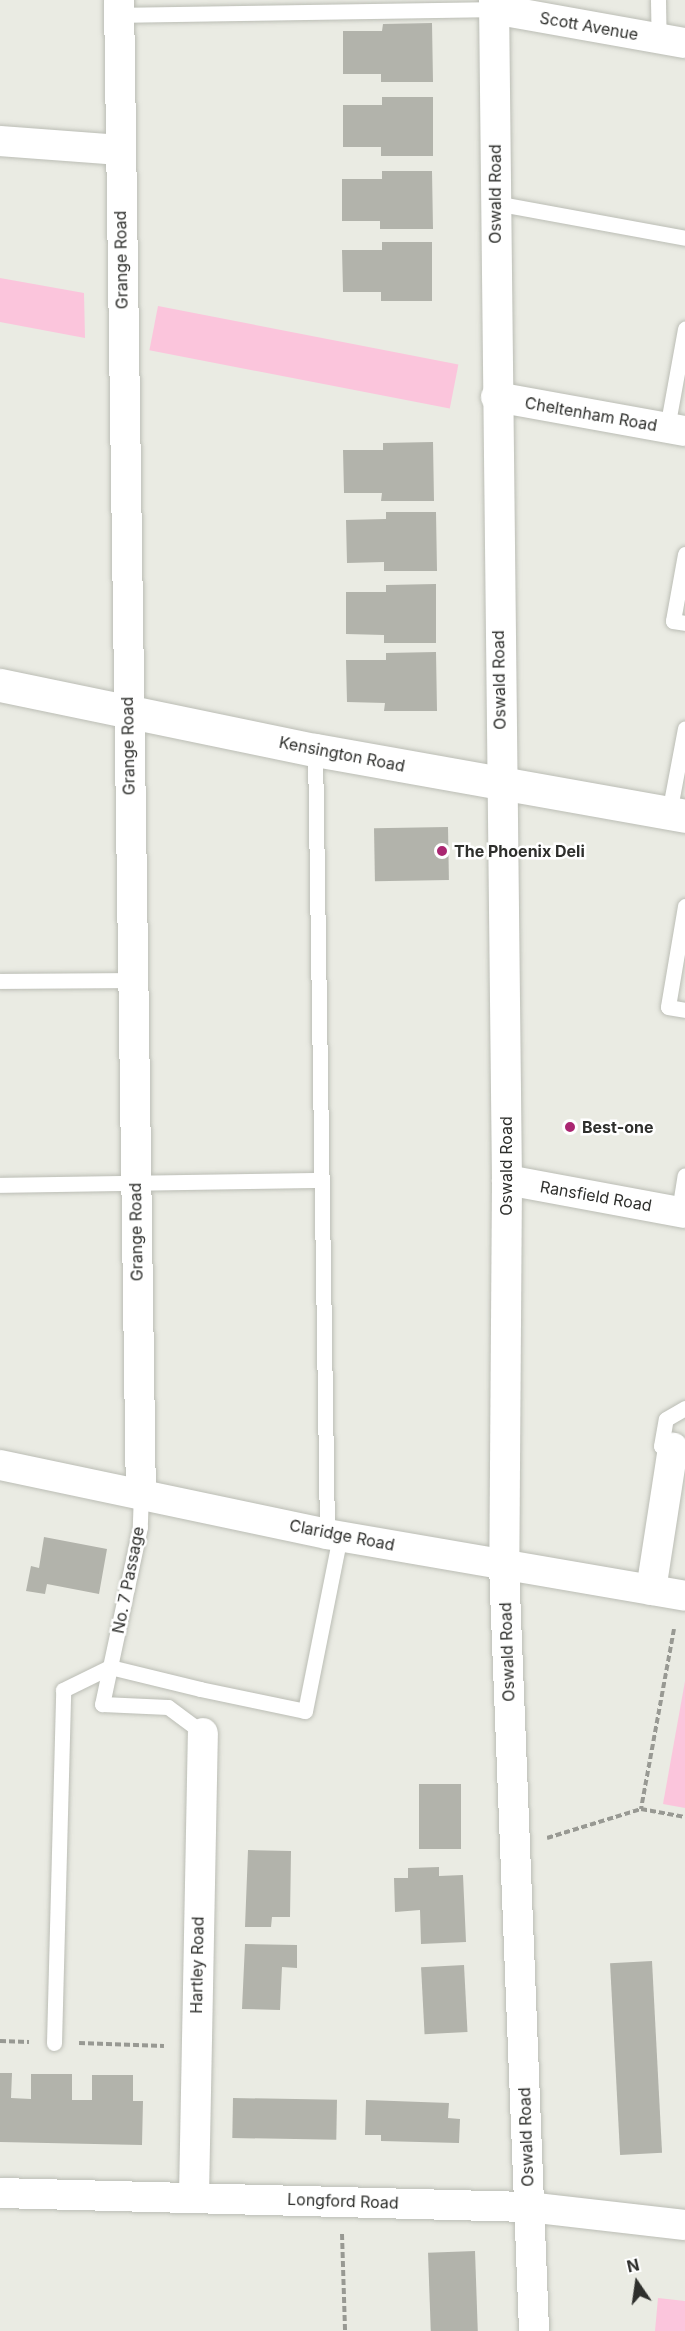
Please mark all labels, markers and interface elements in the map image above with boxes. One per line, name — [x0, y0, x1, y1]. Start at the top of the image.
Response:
street label: Scott Avenue — [538, 8, 640, 44]
street label: Oswald Road — [485, 144, 505, 244]
street label: Grange Road — [111, 211, 131, 309]
street label: Cheltenham Road — [523, 393, 659, 435]
street label: Oswald Road — [489, 630, 509, 730]
street label: Grange Road — [118, 697, 138, 795]
street label: Kensington Road — [277, 732, 407, 776]
place label: The Phoenix Deli — [454, 841, 585, 861]
marker: The Phoenix Deli — [435, 844, 449, 858]
street label: Oswald Road — [496, 1116, 516, 1216]
place label: Best-one — [582, 1117, 653, 1137]
marker: Best-one — [563, 1120, 577, 1134]
street label: Ransfield Road — [539, 1177, 653, 1215]
street label: Grange Road — [126, 1183, 146, 1281]
street label: Claridge Road — [288, 1515, 396, 1555]
street label: No. 7 Passage — [108, 1525, 148, 1635]
street label: Oswald Road — [496, 1602, 518, 1702]
street label: Hartley Road — [187, 1916, 207, 2014]
street label: Oswald Road — [515, 2087, 537, 2187]
street label: Longford Road — [287, 2189, 399, 2213]
north arrow — [607, 2253, 667, 2313]
text: N — [625, 2254, 641, 2277]

